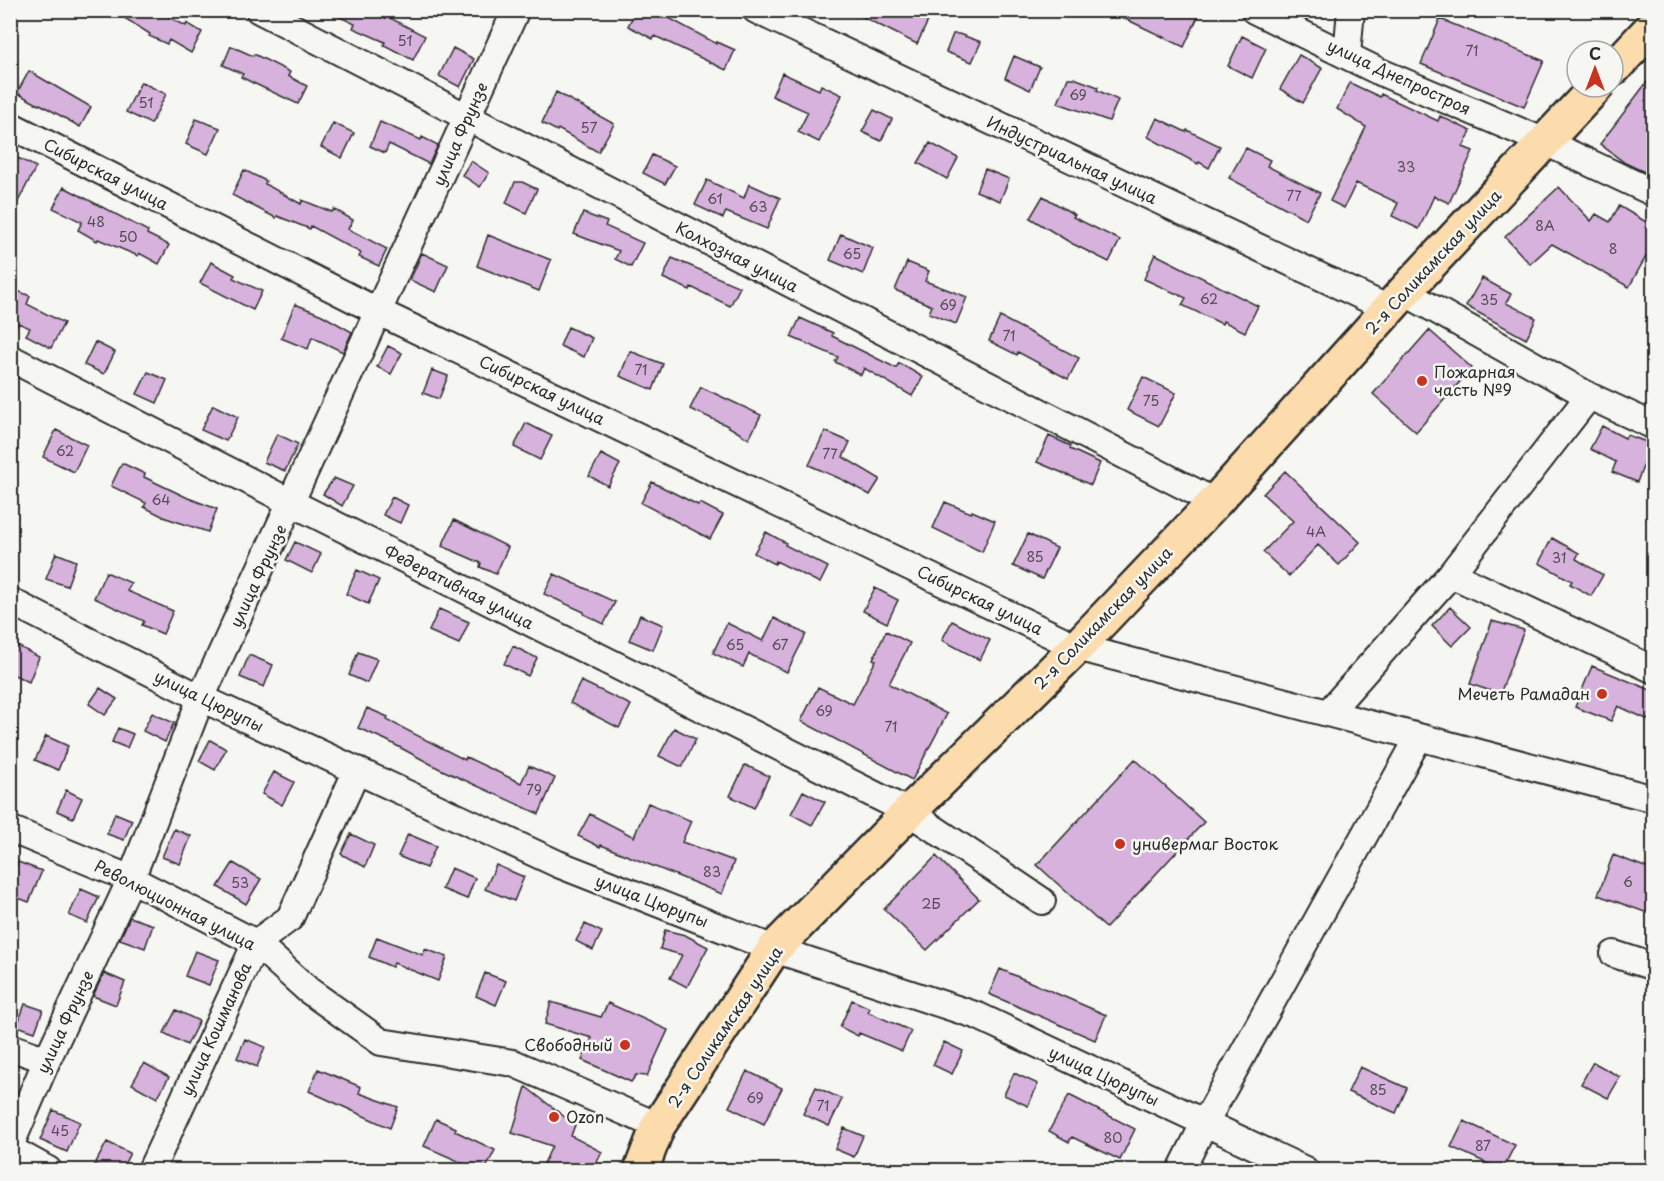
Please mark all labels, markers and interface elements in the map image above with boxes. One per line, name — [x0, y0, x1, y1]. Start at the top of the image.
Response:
house number: 51 — [398, 30, 412, 51]
street label: улица Днепростроя — [1324, 32, 1475, 120]
north arrow — [1565, 39, 1625, 99]
house number: 71 — [1465, 40, 1479, 61]
text: С — [1589, 41, 1601, 65]
street label: улица Фрунзе — [426, 78, 493, 189]
house number: 69 — [1069, 84, 1087, 105]
house number: 51 — [139, 92, 153, 113]
street label: Индустриальная улица — [983, 109, 1161, 209]
house number: 57 — [581, 117, 597, 138]
street label: Сибирская улица — [40, 131, 173, 215]
house number: 33 — [1397, 156, 1415, 177]
street label: 2-я Соликамская улица — [1358, 183, 1506, 339]
house number: 77 — [1286, 185, 1302, 206]
house number: 61 — [707, 188, 723, 209]
house number: 63 — [749, 196, 767, 217]
house number: 48 — [87, 211, 105, 232]
street label: Колхозная улица — [672, 215, 803, 297]
house number: 8А — [1535, 215, 1555, 236]
house number: 50 — [118, 226, 138, 247]
house number: 8 — [1609, 238, 1617, 259]
house number: 65 — [843, 243, 861, 264]
house number: 62 — [1200, 288, 1218, 309]
house number: 35 — [1480, 289, 1498, 310]
house number: 69 — [939, 294, 957, 315]
house number: 71 — [1002, 325, 1016, 346]
street label: Сибирская улица — [476, 348, 609, 430]
house number: 71 — [634, 359, 648, 380]
place label: Пожарная часть №9 — [1434, 359, 1516, 401]
marker: Пожарная часть №9 — [1415, 374, 1429, 388]
house number: 75 — [1143, 390, 1159, 411]
house number: 62 — [56, 440, 74, 461]
house number: 77 — [822, 443, 838, 464]
house number: 64 — [151, 489, 171, 510]
street label: улица Фрунзе — [223, 520, 291, 631]
house number: 4А — [1306, 521, 1326, 542]
street label: Федеративная улица — [381, 538, 538, 634]
street label: 2-я Соликамская улица — [1027, 540, 1177, 694]
house number: 85 — [1026, 546, 1044, 567]
house number: 31 — [1552, 547, 1566, 568]
street label: Сибирская улица — [914, 558, 1047, 640]
house number: 65 — [726, 634, 744, 655]
house number: 67 — [771, 634, 789, 655]
street label: улица Цюрупы — [151, 663, 268, 737]
place label: Мечеть Рамадан — [1458, 681, 1590, 705]
marker: Мечеть Рамадан — [1595, 687, 1609, 701]
house number: 69 — [815, 700, 833, 721]
house number: 71 — [884, 716, 898, 737]
house number: 79 — [526, 779, 542, 800]
place label: универмаг Восток — [1132, 831, 1278, 855]
marker: универмаг Восток — [1113, 837, 1127, 851]
street label: Революционная улица — [91, 853, 260, 955]
house number: 83 — [703, 861, 721, 882]
street label: улица Цюрупы — [593, 868, 712, 933]
house number: 6 — [1623, 871, 1633, 892]
house number: 53 — [231, 872, 249, 893]
house number: 2Б — [921, 893, 941, 914]
street label: 2-я Соликамская улица — [661, 941, 787, 1112]
street label: улица Кошманова — [174, 958, 257, 1099]
street label: улица Фрунзе — [30, 966, 98, 1077]
place label: Свободный — [524, 1032, 613, 1056]
marker: Свободный — [618, 1038, 632, 1052]
street label: улица Цюрупы — [1045, 1039, 1163, 1111]
house number: 85 — [1369, 1079, 1387, 1100]
house number: 69 — [746, 1087, 764, 1108]
house number: 71 — [816, 1095, 830, 1116]
place label: Ozon — [566, 1104, 604, 1128]
marker: Ozon — [547, 1110, 561, 1124]
house number: 45 — [51, 1120, 69, 1141]
house number: 80 — [1104, 1127, 1122, 1148]
house number: 87 — [1475, 1135, 1491, 1156]

